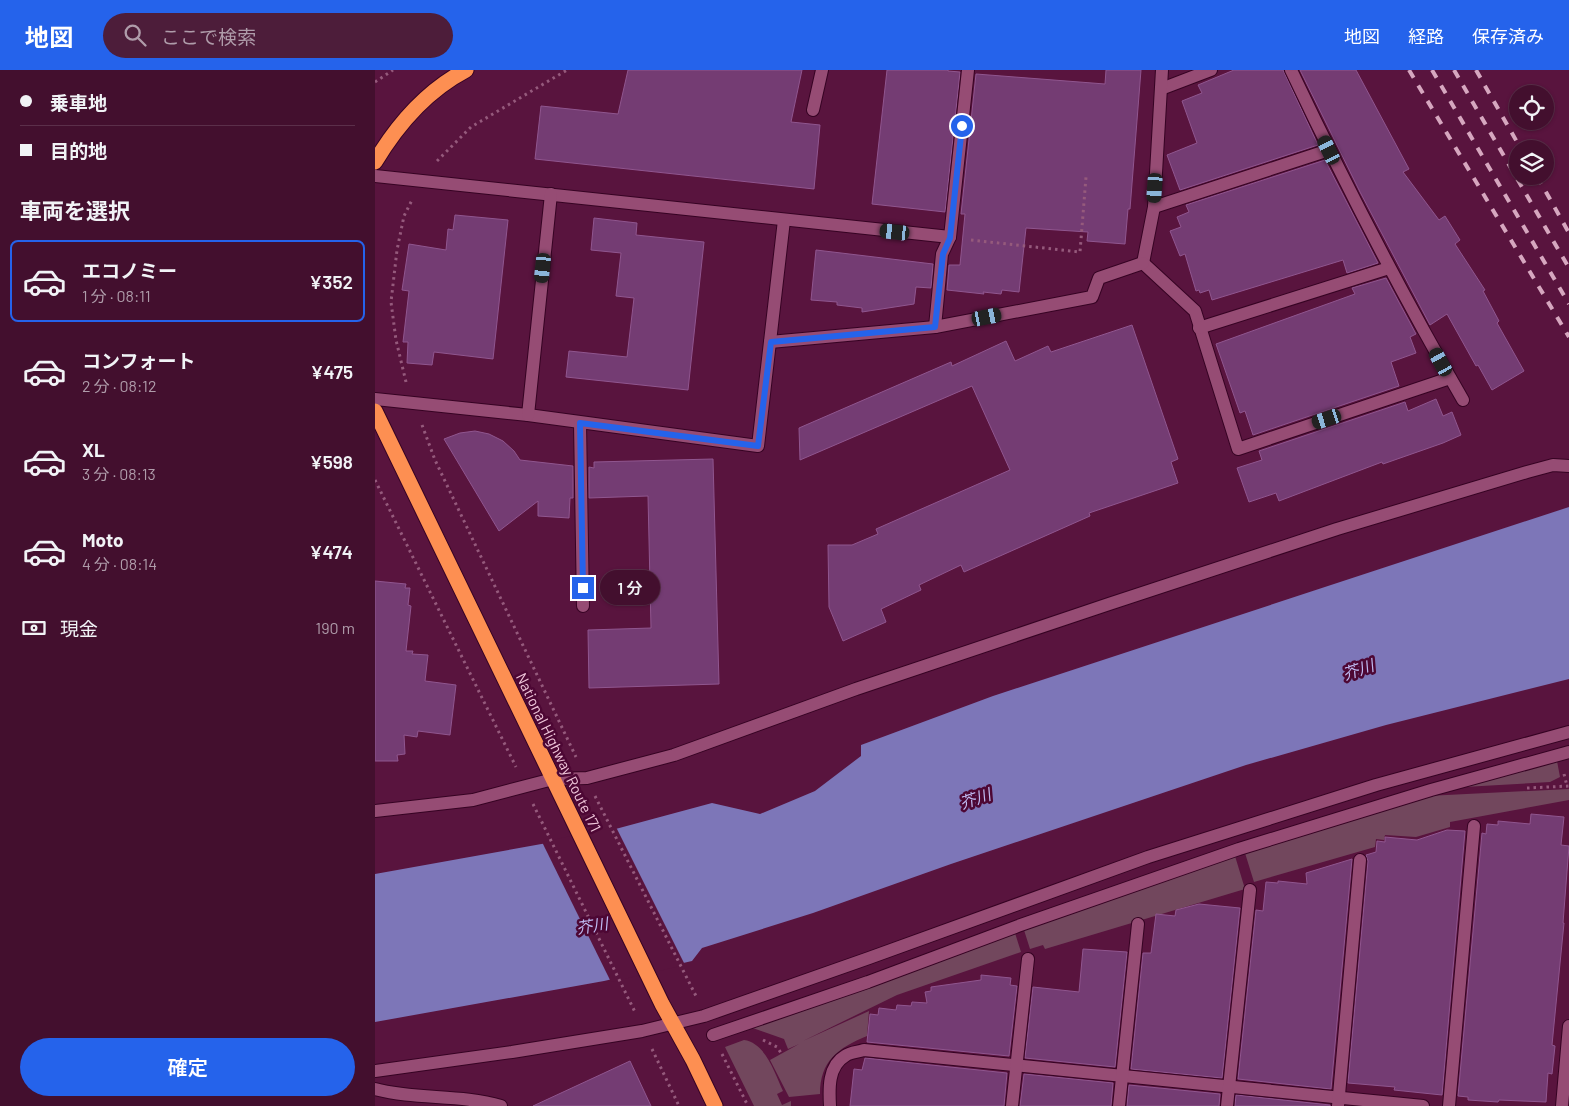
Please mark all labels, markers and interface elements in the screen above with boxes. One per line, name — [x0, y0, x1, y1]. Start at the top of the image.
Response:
search box — [103, 13, 453, 58]
icon: search — [121, 21, 149, 49]
text: 地図 — [25, 22, 73, 51]
text: ここで検索 — [161, 25, 256, 48]
text: 地図 — [1344, 25, 1380, 47]
text: 経路 — [1408, 25, 1444, 47]
text: 保存済み — [1472, 25, 1544, 47]
map controls — [1509, 85, 1554, 185]
button: locate — [1509, 85, 1554, 130]
text: 乗車地 — [50, 91, 107, 114]
route start — [951, 115, 973, 137]
car — [1315, 133, 1342, 167]
text: 目的地 — [50, 139, 107, 162]
button: layers — [1509, 140, 1554, 185]
car — [1146, 173, 1163, 203]
text: 車両を選択 — [20, 197, 130, 223]
car — [879, 223, 910, 241]
car — [533, 252, 552, 284]
icon: car — [22, 259, 67, 304]
text: エコノミー — [82, 259, 177, 282]
text: ¥352 — [309, 270, 353, 293]
text: 1 分 · 08:11 — [82, 286, 151, 305]
car — [970, 307, 1003, 327]
car — [1427, 345, 1454, 379]
icon: car — [22, 349, 67, 394]
text: コンフォート — [82, 349, 195, 372]
text: ¥475 — [311, 360, 353, 383]
text: 2 分 · 08:12 — [82, 376, 157, 395]
car — [1310, 407, 1343, 431]
text: XL — [82, 438, 105, 461]
icon: car — [22, 439, 67, 484]
text: ¥598 — [310, 450, 353, 473]
text: 3 分 · 08:13 — [82, 464, 156, 483]
text: Moto — [82, 528, 124, 551]
icon: car — [22, 529, 67, 574]
text: ¥474 — [310, 540, 353, 563]
text: 4 分 · 08:14 — [82, 554, 157, 573]
callout: 1 分 — [601, 570, 661, 606]
route end — [572, 577, 594, 599]
text: 1 分 — [618, 578, 642, 597]
icon: cash — [20, 614, 48, 642]
text: 現金 — [60, 617, 98, 640]
text: 190 m — [316, 618, 355, 637]
water label: 芥川 — [1340, 654, 1378, 683]
street label: National Highway Route 171 — [513, 670, 605, 834]
water label: 芥川 — [957, 783, 995, 812]
water label: 芥川 — [575, 913, 611, 937]
button: 確定 — [20, 1038, 355, 1096]

